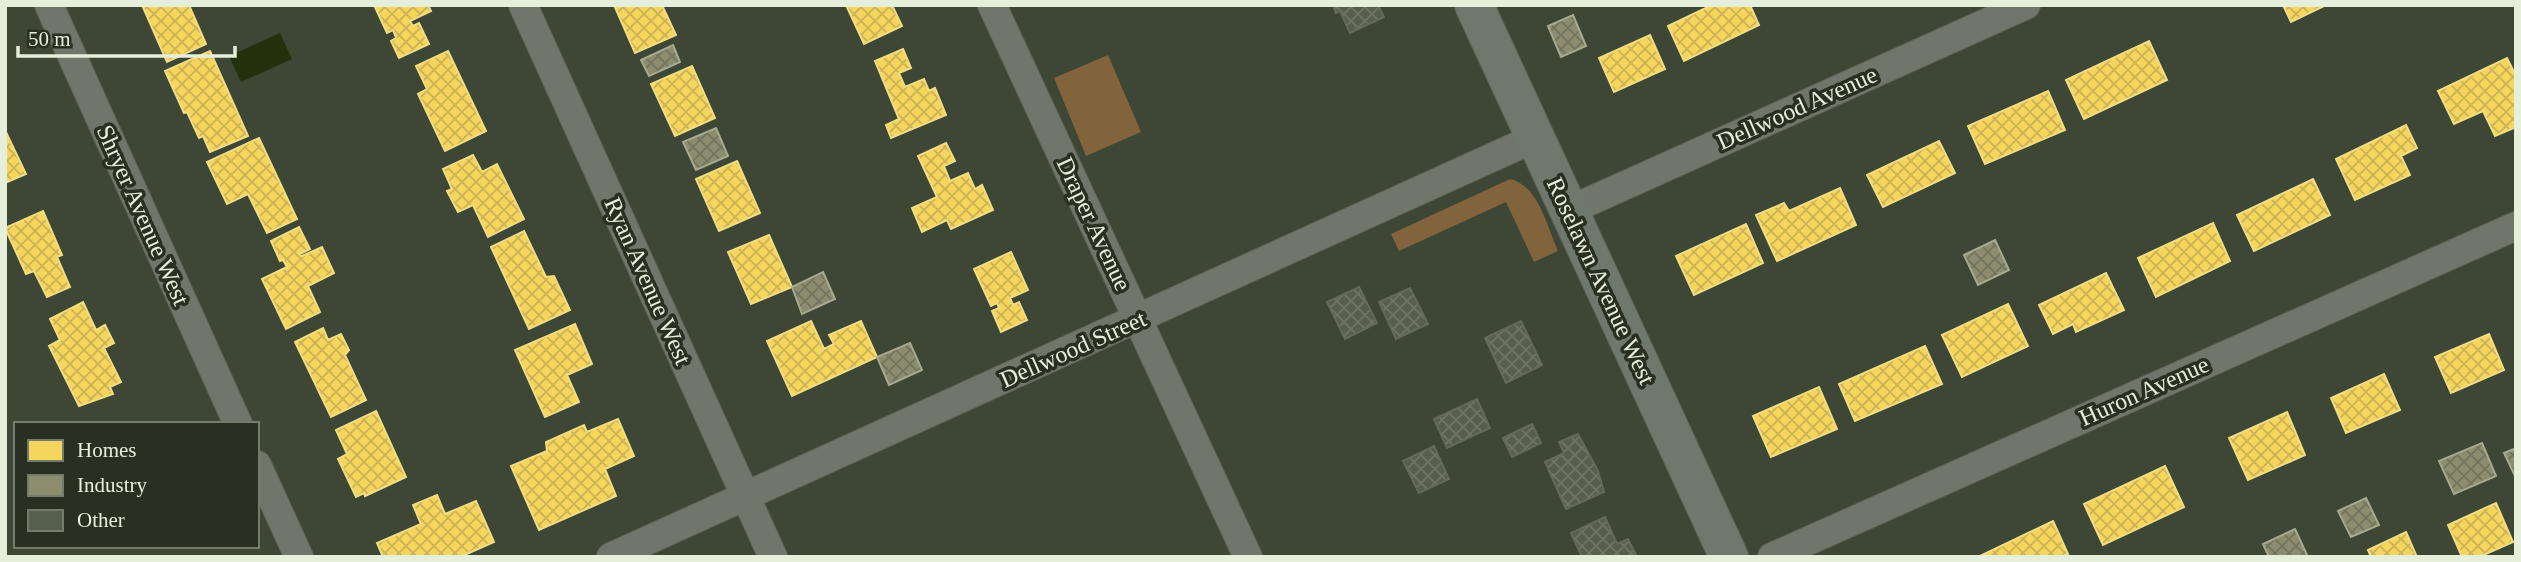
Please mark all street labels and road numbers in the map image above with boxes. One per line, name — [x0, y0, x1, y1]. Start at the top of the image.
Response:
street label: Dellwood Avenue — [1713, 61, 1881, 155]
street label: Shryer Avenue West — [92, 121, 195, 309]
street label: Draper Avenue — [1052, 153, 1136, 295]
street label: Roselawn Avenue West — [1542, 173, 1660, 389]
street label: Ryan Avenue West — [599, 193, 697, 369]
street label: Dellwood Street — [996, 305, 1150, 393]
street label: Huron Avenue — [2075, 351, 2213, 431]

